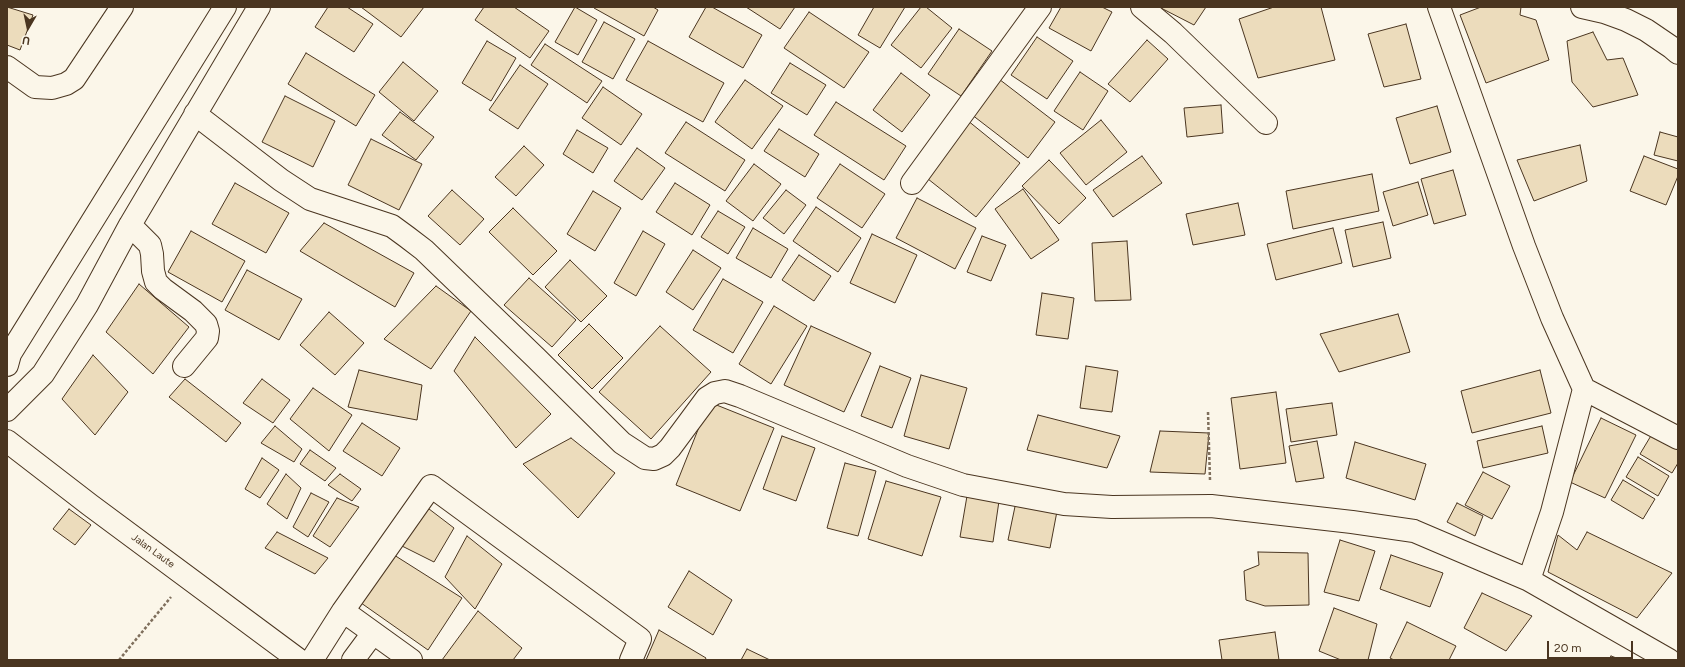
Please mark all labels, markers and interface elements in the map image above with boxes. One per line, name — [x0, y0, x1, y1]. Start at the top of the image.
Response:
north arrow — [8, 8, 48, 48]
text: U — [21, 33, 31, 47]
street label: Jalan Laute — [129, 531, 177, 571]
scale bar — [1549, 633, 1635, 659]
text: 20 m — [1554, 641, 1582, 655]

